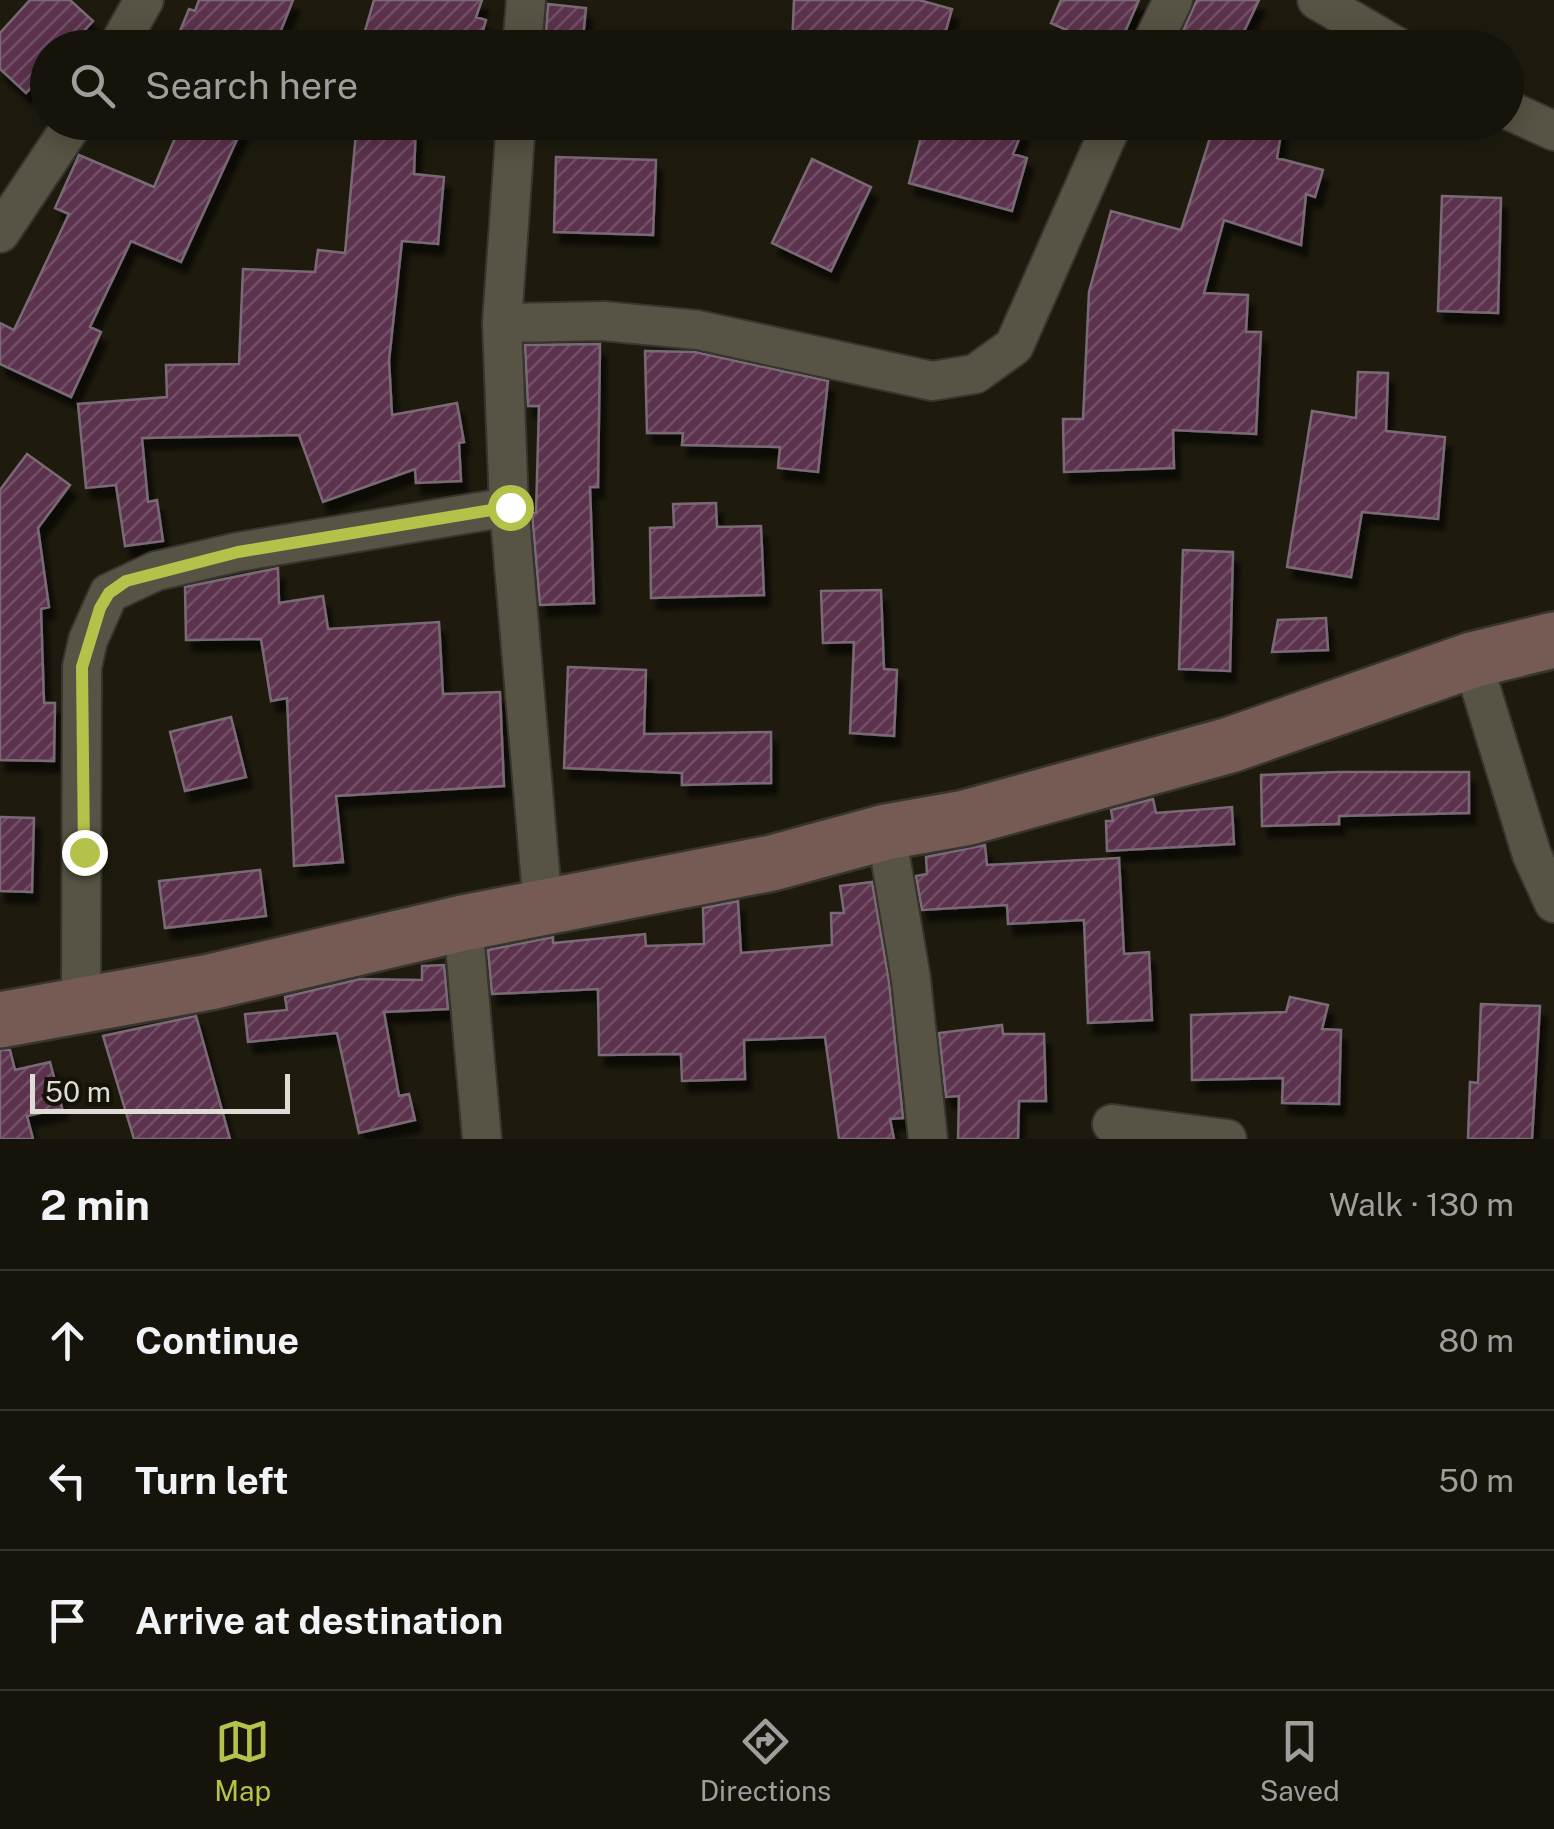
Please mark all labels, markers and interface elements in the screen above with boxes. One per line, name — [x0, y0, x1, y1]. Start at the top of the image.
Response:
search box — [30, 30, 1524, 140]
icon: search — [65, 58, 120, 113]
text: Search here — [145, 63, 358, 108]
route start — [488, 485, 534, 531]
route end — [62, 830, 108, 876]
scale bar — [30, 1069, 290, 1114]
text: 50 m — [45, 1075, 111, 1108]
text: 2 min — [40, 1180, 150, 1229]
text: Walk · 130 m — [1329, 1186, 1514, 1223]
icon: ahead — [40, 1313, 95, 1368]
text: Continue — [135, 1318, 299, 1363]
text: 80 m — [1438, 1322, 1514, 1359]
icon: left — [40, 1453, 95, 1508]
text: Turn left — [135, 1458, 289, 1503]
text: 50 m — [1438, 1462, 1514, 1499]
icon: arrive — [40, 1593, 95, 1648]
text: Arrive at destination — [135, 1598, 503, 1643]
tab: Map — [214, 1714, 271, 1807]
tab: Directions — [700, 1714, 831, 1807]
tab: Saved — [1260, 1714, 1340, 1807]

